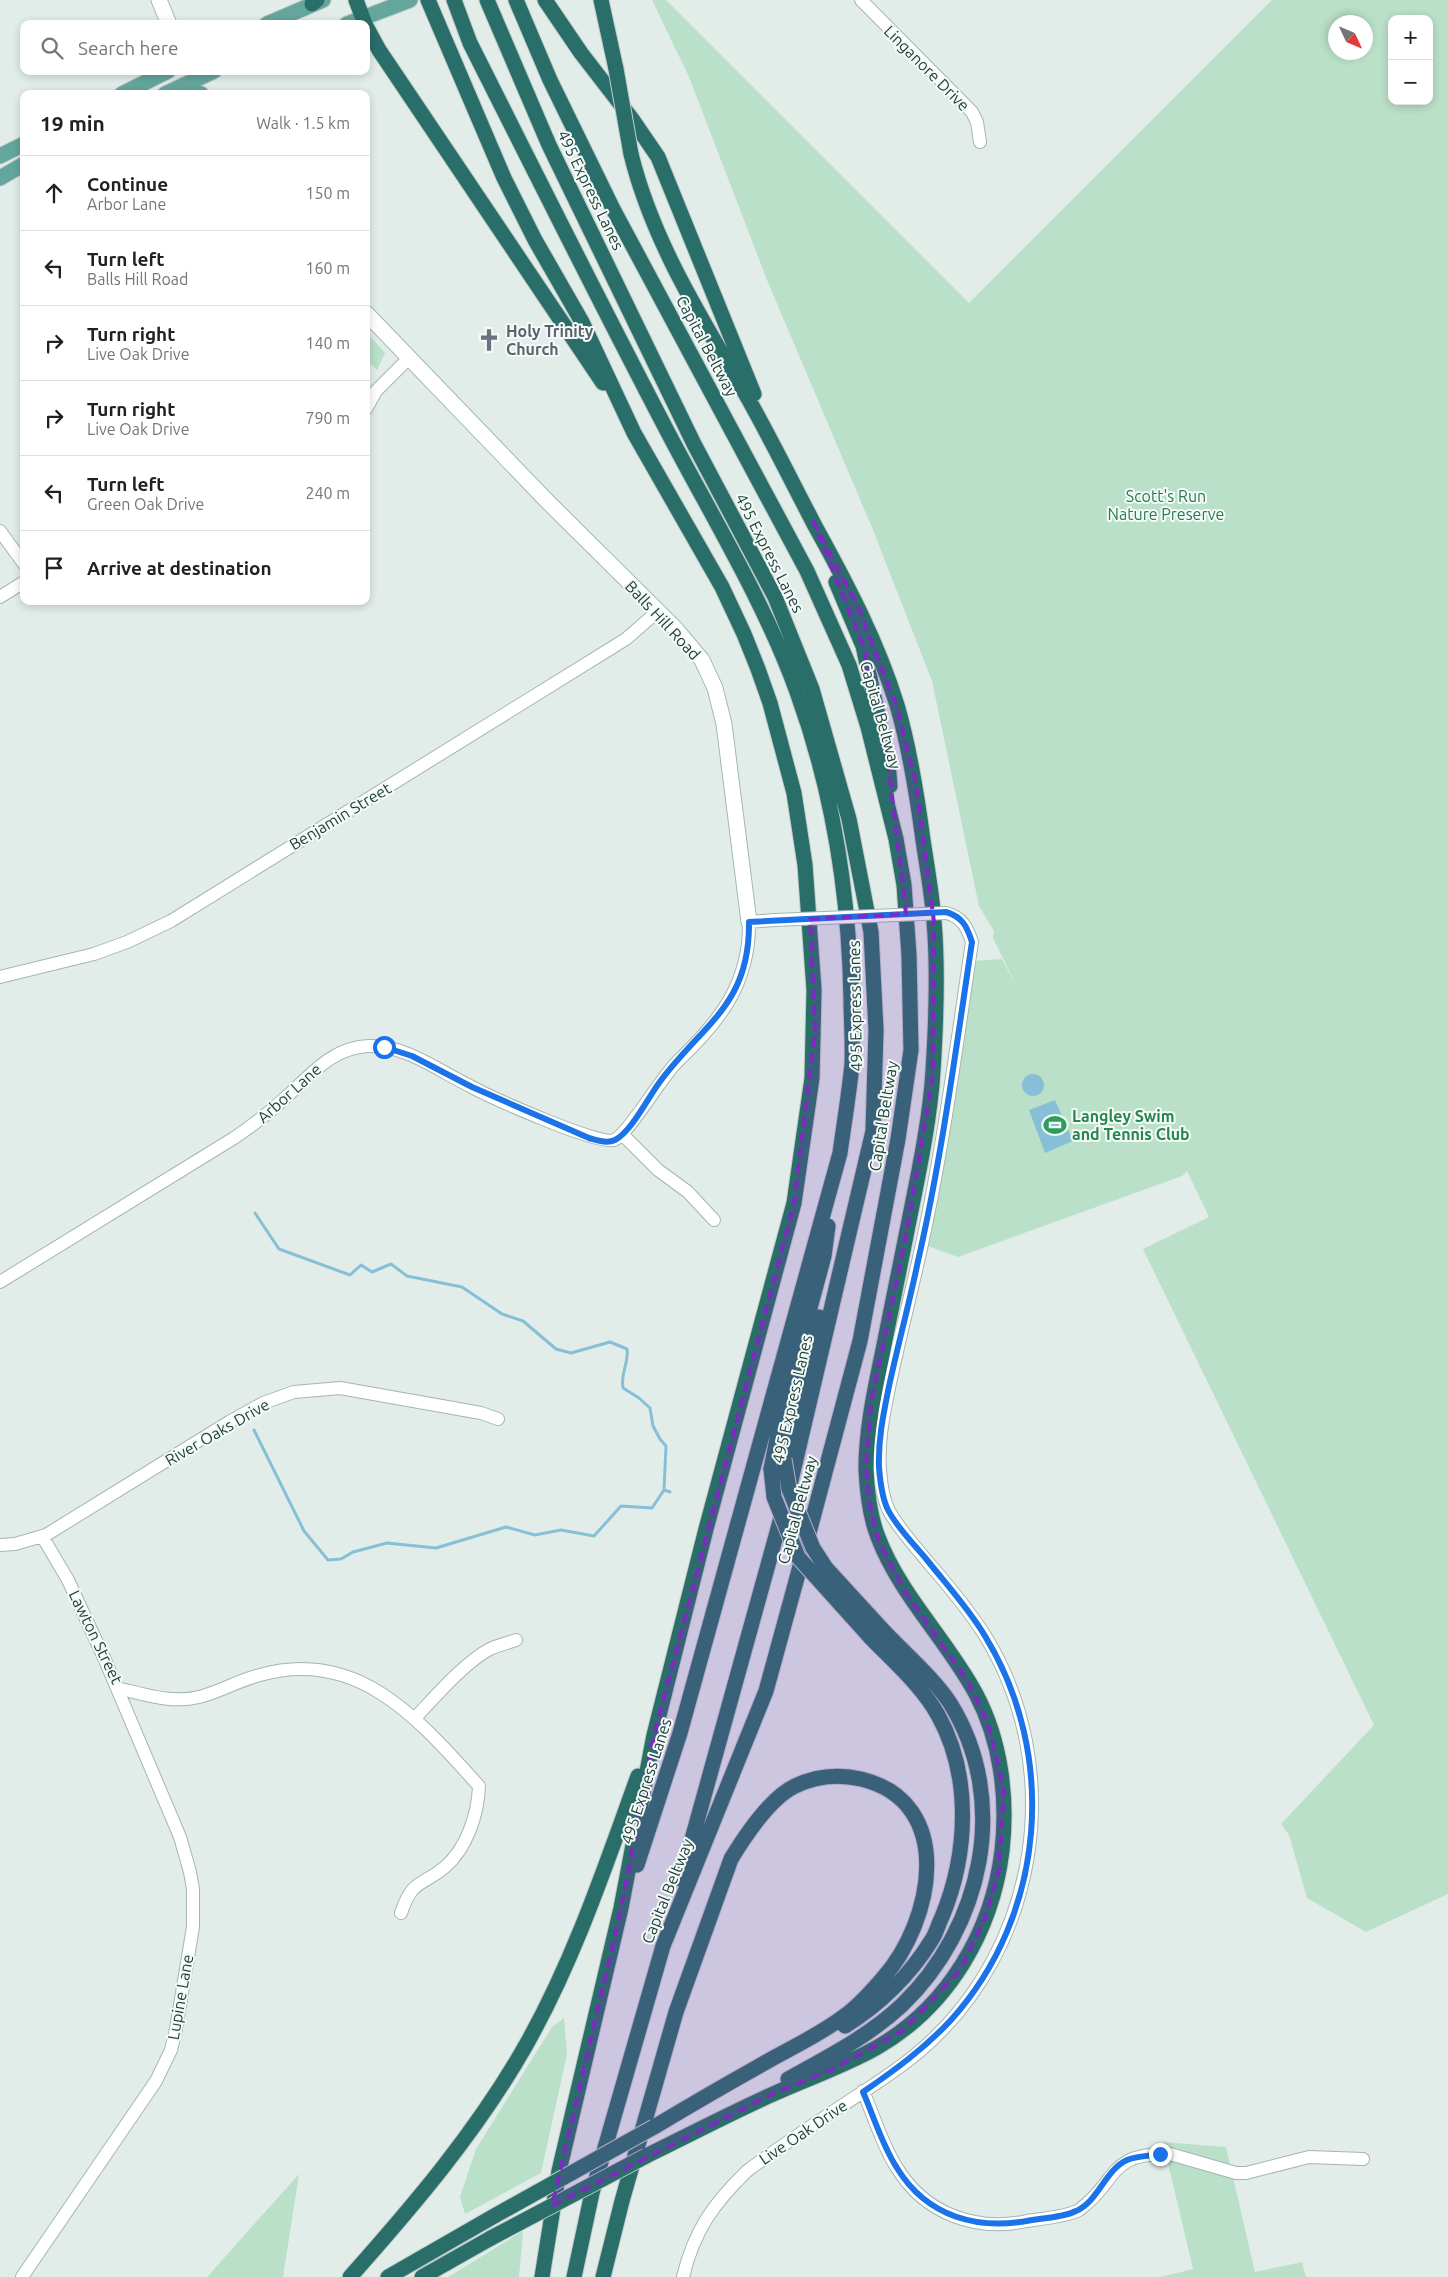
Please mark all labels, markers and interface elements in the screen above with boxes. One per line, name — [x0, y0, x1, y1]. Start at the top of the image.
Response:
north arrow — [1328, 15, 1373, 60]
map controls — [1388, 15, 1433, 105]
button: + — [1388, 15, 1433, 60]
search box — [20, 20, 370, 75]
street label: Linganore Drive — [881, 22, 973, 114]
icon: search — [38, 34, 66, 62]
text: Search here — [78, 37, 178, 59]
button: − — [1388, 60, 1433, 105]
text: 19 min — [40, 111, 105, 135]
text: Walk · 1.5 km — [256, 114, 350, 132]
street label: 495 Express Lanes — [554, 127, 628, 253]
text: Continue — [87, 173, 168, 195]
icon: ahead — [40, 179, 68, 207]
text: 150 m — [305, 184, 350, 202]
text: Arbor Lane — [87, 195, 166, 213]
text: Turn left — [87, 248, 165, 270]
icon: left — [40, 254, 68, 282]
text: 160 m — [305, 259, 350, 277]
text: Balls Hill Road — [87, 270, 188, 288]
street label: Capital Beltway — [673, 293, 741, 400]
place label: Holy Trinity Church — [506, 322, 594, 358]
text: Turn right — [87, 323, 175, 345]
church icon: Holy Trinity Church — [476, 327, 502, 353]
icon: right — [40, 329, 68, 357]
text: 140 m — [305, 334, 350, 352]
text: Live Oak Drive — [87, 345, 189, 363]
text: Turn right — [87, 398, 175, 420]
icon: right — [40, 404, 68, 432]
text: 790 m — [305, 409, 350, 427]
text: Live Oak Drive — [87, 420, 189, 438]
text: Turn left — [87, 473, 165, 495]
icon: left — [40, 479, 68, 507]
text: 240 m — [305, 484, 350, 502]
park label: Scott's Run Nature Preserve — [1108, 487, 1224, 523]
street label: 495 Express Lanes — [732, 491, 808, 616]
text: Green Oak Drive — [87, 495, 204, 513]
icon: arrive — [40, 554, 68, 582]
text: Arrive at destination — [87, 557, 272, 579]
street label: Balls Hill Road — [622, 577, 704, 663]
street label: Capital Beltway — [857, 659, 905, 771]
street label: Benjamin Street — [286, 778, 395, 853]
street label: 495 Express Lanes — [845, 940, 865, 1072]
route start — [373, 1036, 396, 1059]
street label: Capital Beltway — [865, 1059, 901, 1172]
street label: Arbor Lane — [254, 1060, 324, 1126]
place label: Langley Swim and Tennis Club — [1072, 1107, 1190, 1143]
sports icon: Langley Swim and Tennis Club — [1042, 1112, 1068, 1138]
street label: 495 Express Lanes — [768, 1333, 816, 1465]
street label: River Oaks Drive — [162, 1395, 272, 1469]
street label: Capital Beltway — [774, 1454, 820, 1566]
street label: Lawton Street — [66, 1587, 127, 1687]
street label: 495 Express Lanes — [617, 1716, 675, 1846]
street label: Capital Beltway — [638, 1836, 696, 1946]
street label: Lupine Lane — [164, 1953, 196, 2041]
street label: Live Oak Drive — [755, 2096, 851, 2168]
route end — [1149, 2143, 1172, 2166]

